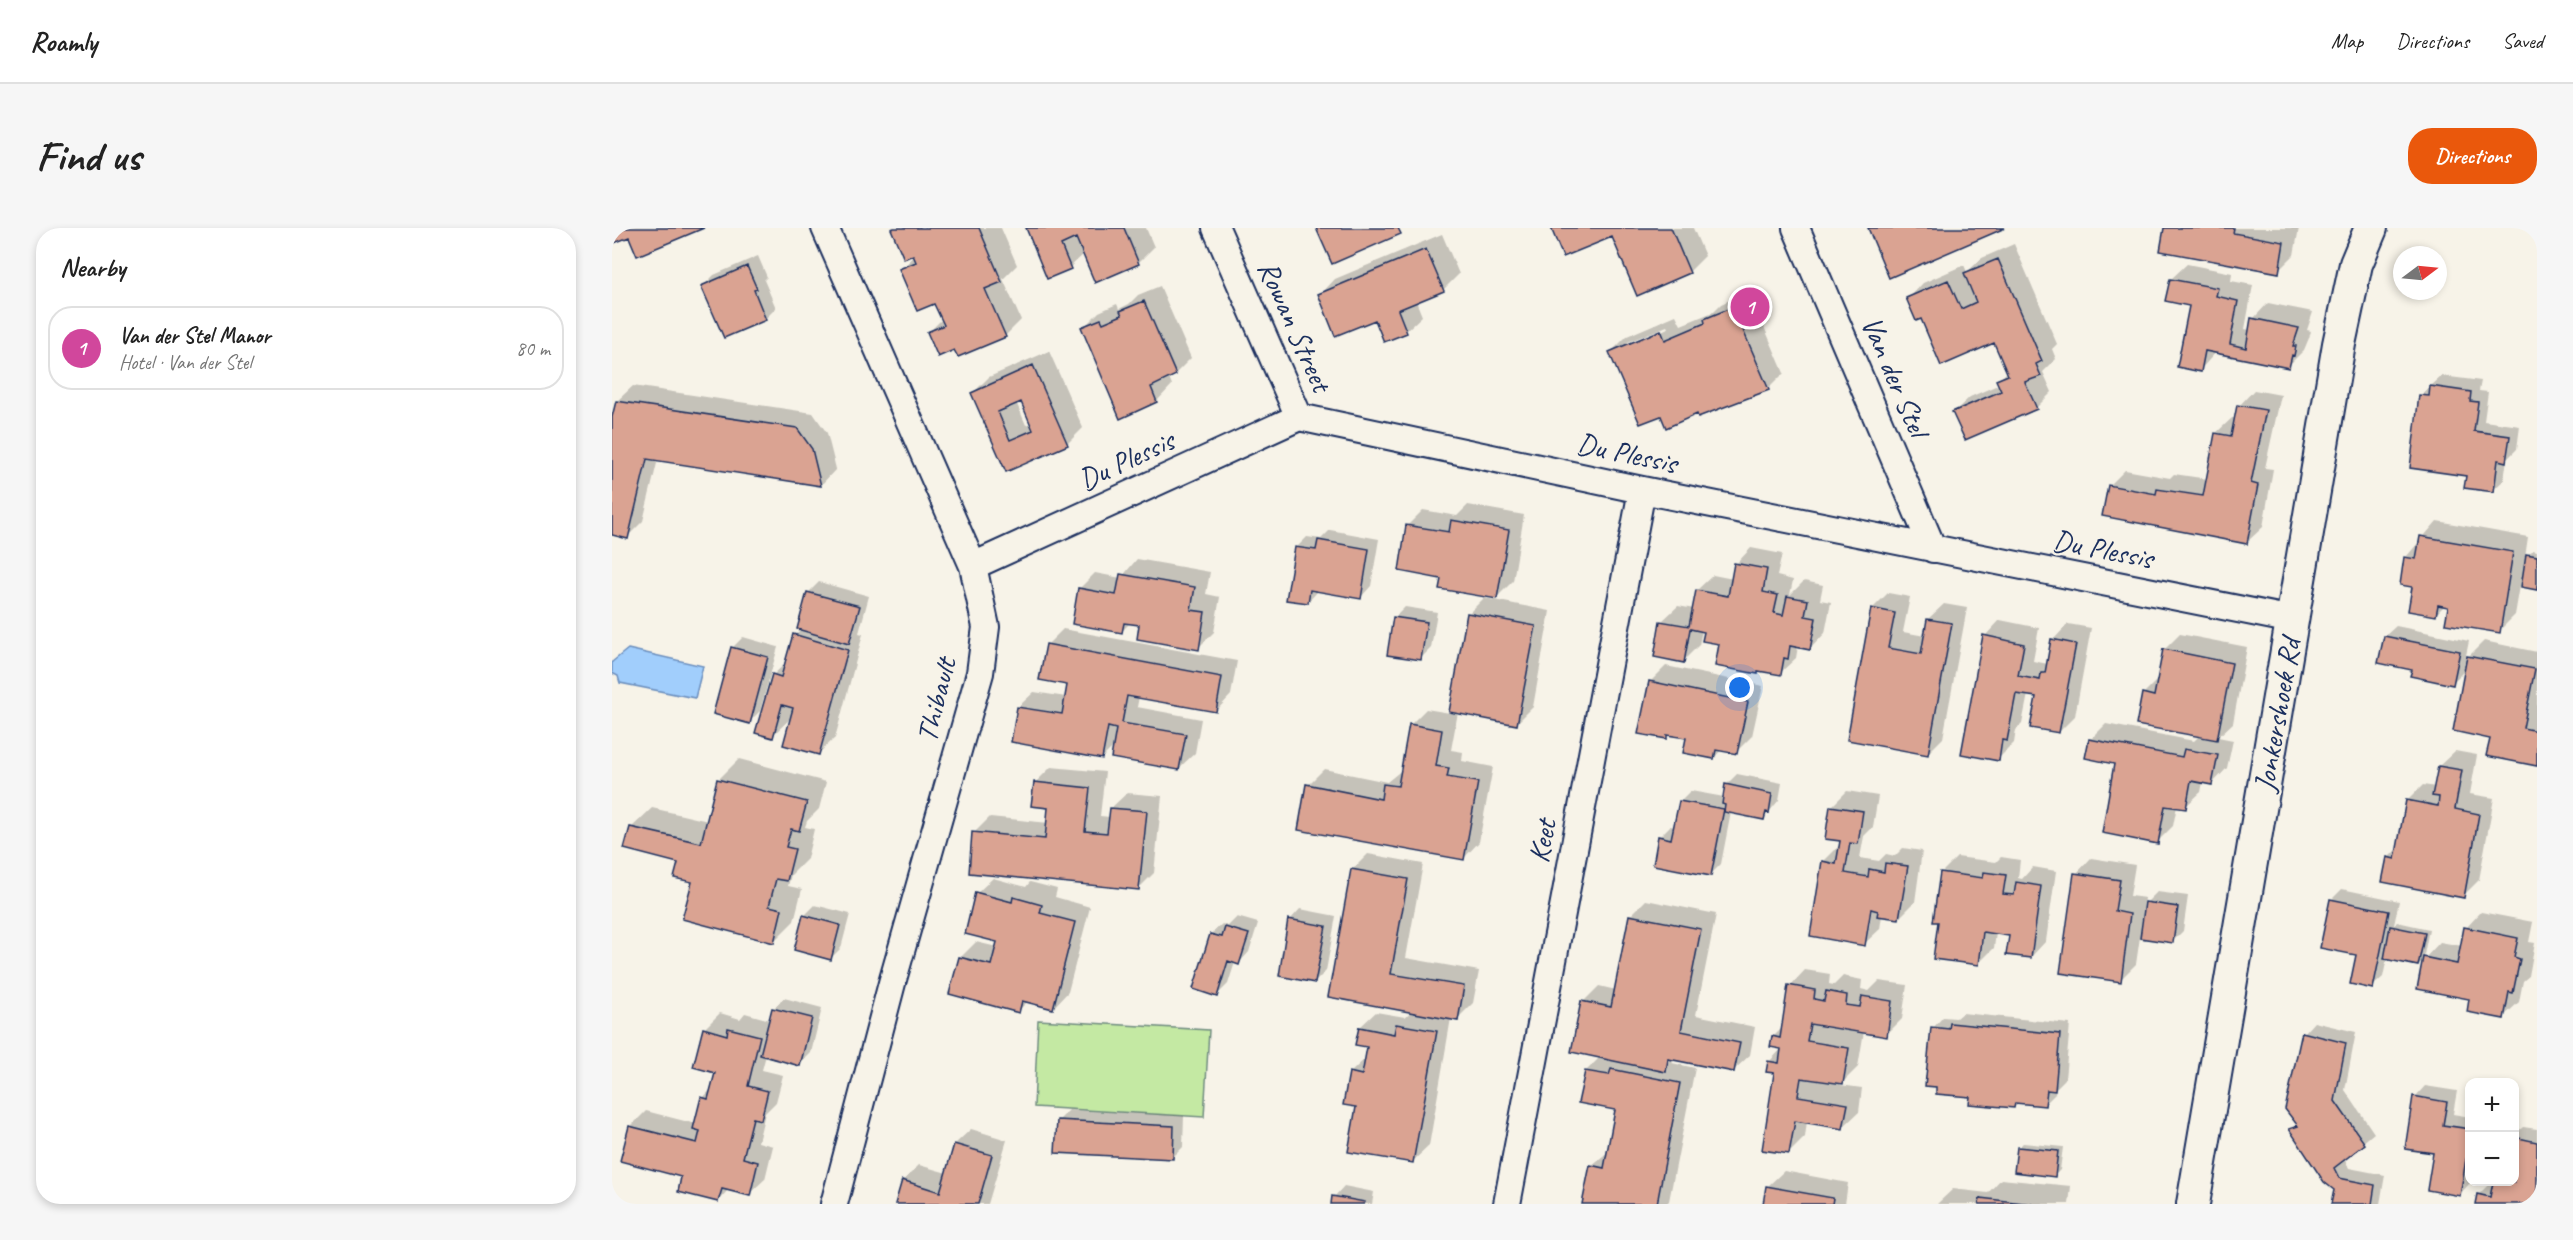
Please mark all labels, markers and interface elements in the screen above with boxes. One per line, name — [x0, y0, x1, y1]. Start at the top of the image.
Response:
text: Roamly — [30, 24, 97, 59]
text: Map — [2331, 28, 2363, 54]
text: Directions — [2396, 28, 2469, 54]
text: Saved — [2502, 28, 2543, 54]
button: Directions — [2408, 128, 2537, 184]
text: Find us — [36, 130, 141, 183]
north arrow — [2393, 246, 2447, 300]
text: Nearby — [60, 251, 125, 284]
street label: Rowan Street — [1249, 255, 1342, 400]
pin: 1 — [1730, 284, 1770, 329]
street label: Van der Stel — [1853, 310, 1939, 446]
text: Van der Stel Manor — [119, 322, 270, 350]
text: 1 — [77, 336, 86, 361]
text: 80 m — [516, 336, 550, 361]
text: Hotel · Van der Stel — [119, 350, 252, 375]
street label: Du Plessis — [1072, 420, 1182, 499]
street label: Du Plessis — [1574, 424, 1683, 483]
street label: Du Plessis — [2050, 521, 2159, 578]
street label: Jonkershoek Rd — [2245, 632, 2310, 796]
street label: Thibault — [907, 651, 965, 746]
your location — [1725, 673, 1754, 702]
street label: Keet — [1519, 813, 1565, 866]
map controls — [2465, 1078, 2519, 1186]
button: + — [2465, 1078, 2519, 1132]
button: − — [2465, 1132, 2519, 1186]

